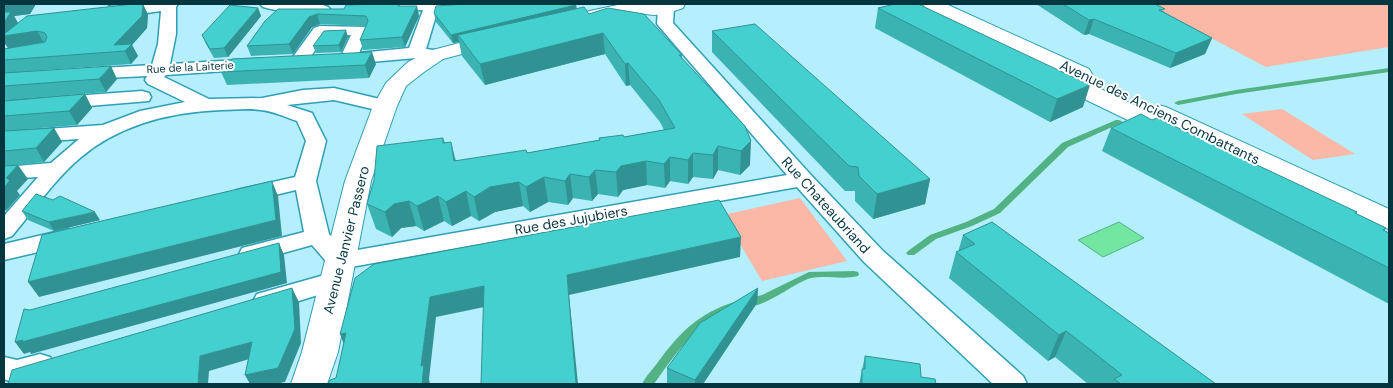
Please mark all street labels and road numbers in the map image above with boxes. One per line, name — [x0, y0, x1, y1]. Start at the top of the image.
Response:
street label: Avenue des Anciens Combattants — [1057, 56, 1263, 168]
street label: Rue de la Laiterie — [146, 58, 234, 76]
street label: Rue Chateaubriand — [778, 153, 874, 257]
street label: Avenue Janvier Passero — [319, 164, 373, 316]
street label: Rue des Jujubiers — [513, 201, 629, 239]

